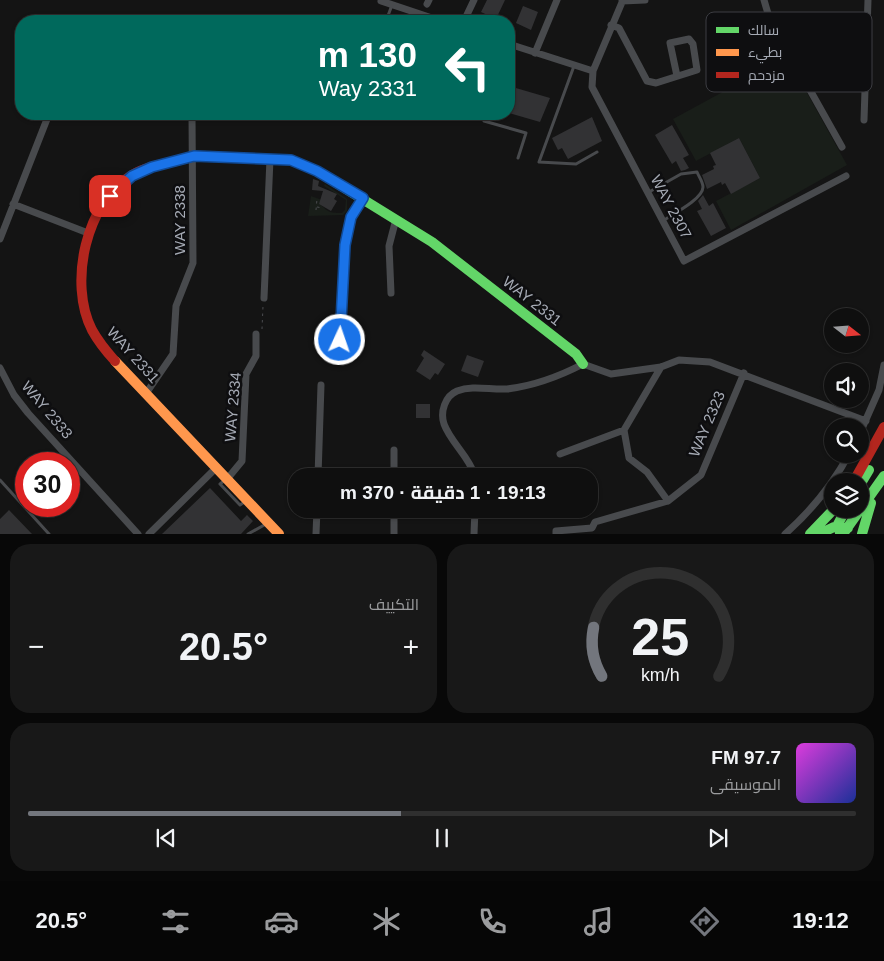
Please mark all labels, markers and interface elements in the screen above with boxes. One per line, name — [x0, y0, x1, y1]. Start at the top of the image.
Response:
legend — [706, 12, 872, 92]
text: سالك — [748, 22, 779, 38]
text: 130 m — [318, 35, 417, 74]
icon: left — [435, 35, 500, 100]
text: بطيء — [748, 44, 782, 64]
text: مزدحم — [748, 67, 785, 85]
text: Way 2331 — [319, 76, 417, 101]
street label: WAY 2307 — [648, 172, 695, 242]
pin — [89, 175, 131, 217]
icon: arrive — [96, 182, 124, 210]
street label: WAY 2338 — [171, 185, 188, 255]
street label: WAY 2331 — [500, 272, 565, 329]
north arrow — [824, 308, 869, 352]
map controls — [824, 308, 869, 518]
position arrow — [313, 313, 365, 365]
street label: WAY 2331 — [104, 323, 163, 386]
button: sound — [824, 363, 869, 408]
street label: WAY 2334 — [221, 371, 244, 442]
street label: WAY 2333 — [18, 377, 76, 442]
street label: WAY 2323 — [685, 388, 728, 459]
button: search — [824, 418, 869, 463]
speed limit sign: 30 — [15, 452, 80, 517]
button: layers — [824, 473, 869, 518]
text: 19:13 · 1 دقيقة · 370 m — [340, 482, 546, 503]
text: التكييف — [369, 596, 419, 613]
text: 25 — [632, 608, 689, 666]
text: 20.5° — [179, 626, 268, 668]
text: − — [28, 631, 44, 662]
text: + — [403, 631, 419, 662]
text: km/h — [641, 665, 680, 685]
text: 97.7 FM — [711, 747, 781, 768]
text: الموسيقى — [710, 776, 781, 793]
icon: previous — [152, 824, 180, 852]
icon: pause — [428, 824, 456, 852]
icon: next — [704, 824, 732, 852]
icon: filters — [158, 904, 193, 939]
icon: car — [264, 904, 299, 939]
icon: climate — [369, 904, 404, 939]
icon: phone — [475, 904, 510, 939]
icon: music — [581, 904, 616, 939]
icon: directions — [687, 904, 722, 939]
text: 20.5° — [35, 908, 87, 933]
text: 19:12 — [792, 908, 849, 933]

